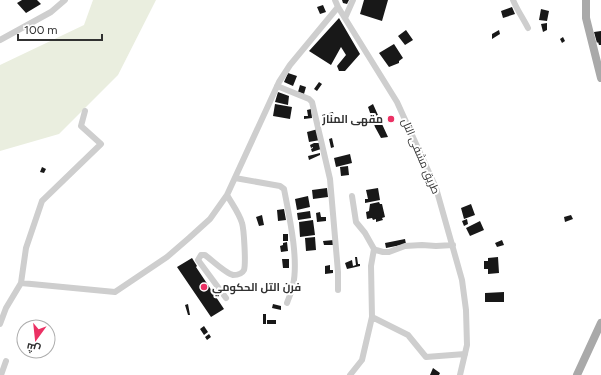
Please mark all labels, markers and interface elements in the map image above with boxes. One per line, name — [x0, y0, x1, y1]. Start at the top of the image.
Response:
scale bar — [18, 16, 102, 42]
text: 100 m — [24, 23, 58, 37]
place label: مقهى المنار — [321, 113, 383, 127]
marker: مقهى المنار — [386, 114, 396, 124]
street label: طريق مشفى التل — [399, 116, 442, 196]
place label: فرن التل الحكومي — [212, 281, 301, 297]
marker: فرن التل الحكومي — [199, 282, 209, 292]
north arrow — [16, 319, 56, 359]
text: ش — [25, 340, 42, 356]

